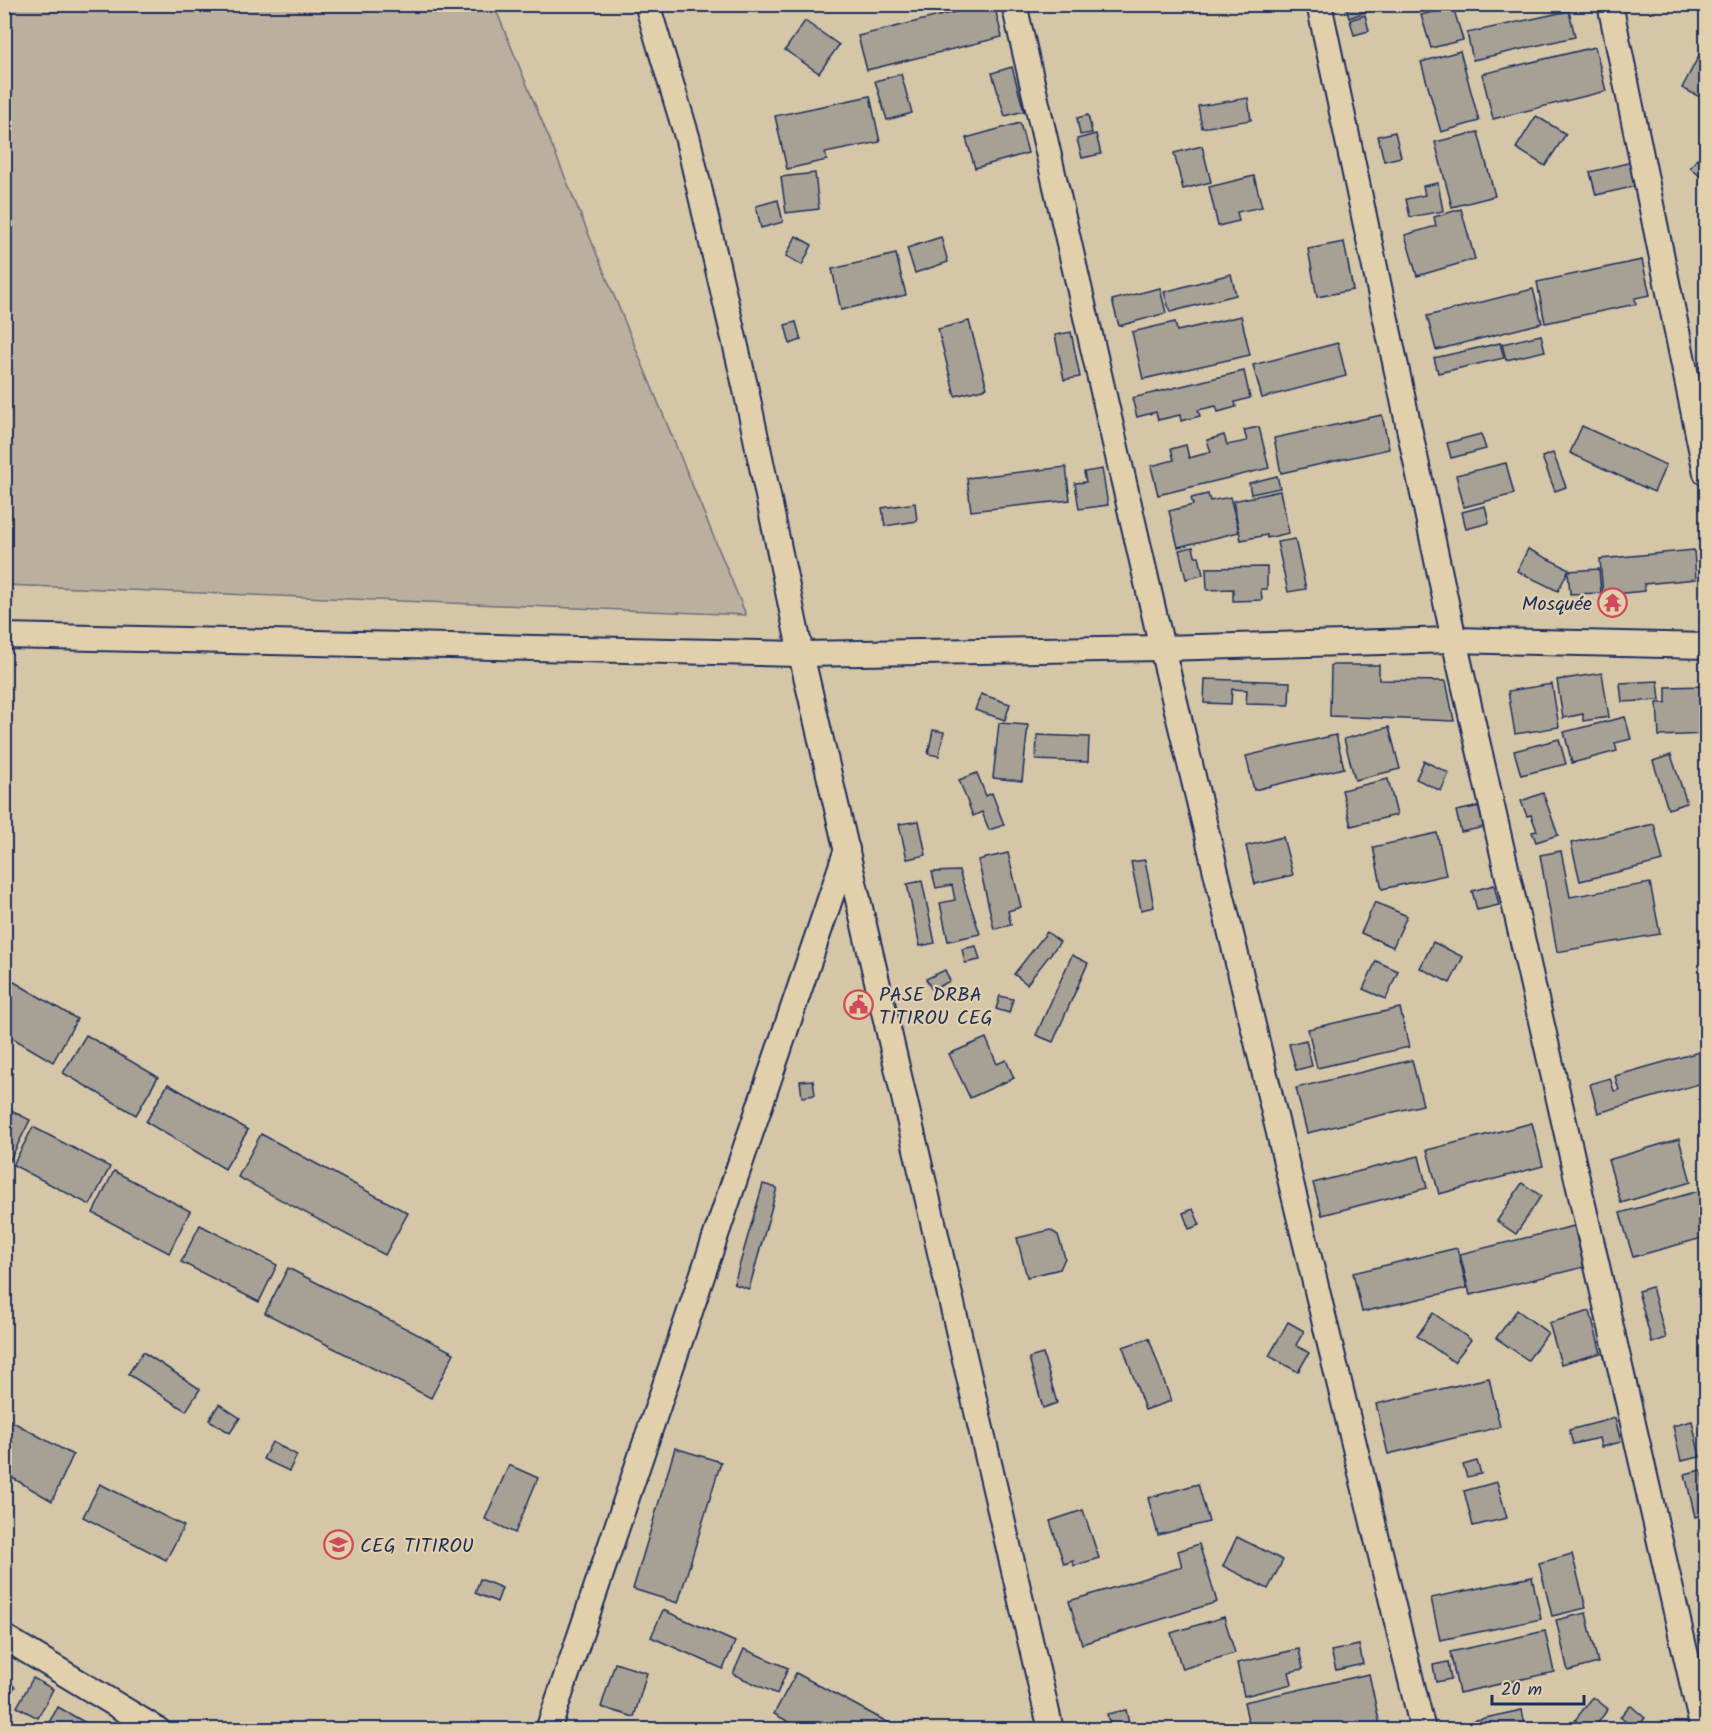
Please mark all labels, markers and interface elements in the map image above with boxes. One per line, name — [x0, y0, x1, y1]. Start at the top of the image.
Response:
temple icon: Mosquée — [1597, 587, 1629, 619]
place label: Mosquée — [1522, 589, 1592, 621]
place label: PASE DRBA TITIROU CEG — [879, 980, 993, 1035]
public building icon: PASE DRBA TITIROU CEG — [842, 989, 874, 1021]
school or university icon: CEG TITIROU — [323, 1529, 355, 1561]
place label: CEG TITIROU — [360, 1531, 474, 1563]
scale bar — [1492, 1668, 1584, 1706]
text: 20 m — [1501, 1676, 1542, 1705]

